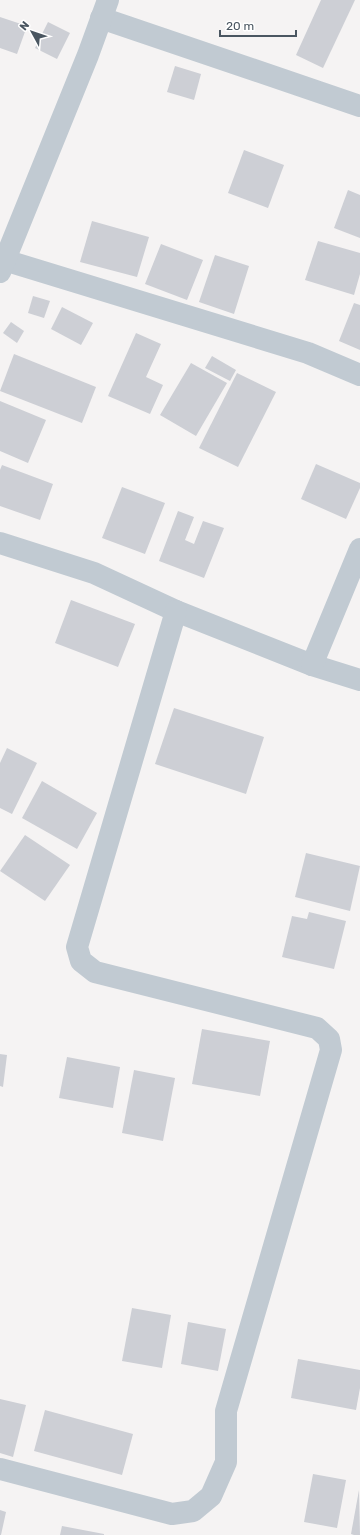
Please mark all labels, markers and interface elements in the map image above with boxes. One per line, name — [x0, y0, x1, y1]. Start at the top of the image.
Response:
north arrow — [12, 12, 52, 52]
scale bar — [220, 12, 296, 38]
text: N — [17, 19, 32, 33]
text: 20 m — [226, 19, 254, 33]

